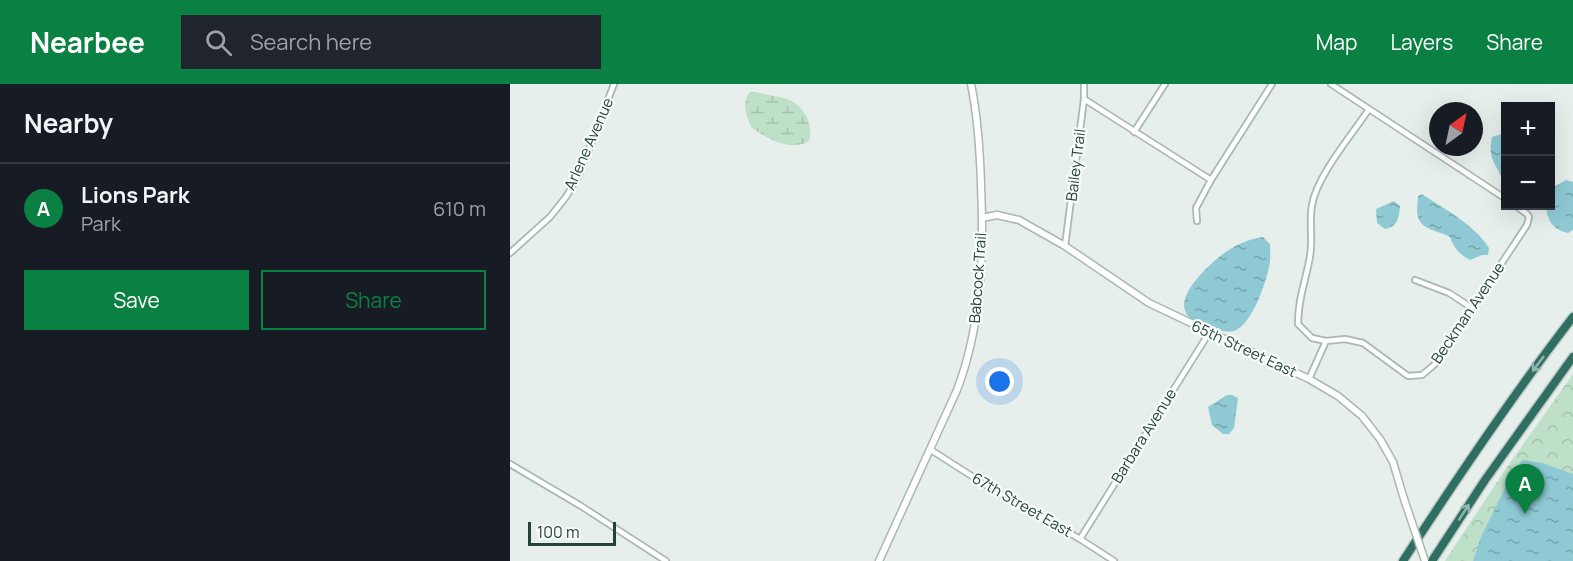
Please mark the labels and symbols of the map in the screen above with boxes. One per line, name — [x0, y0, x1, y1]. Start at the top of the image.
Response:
street label: Arlene Avenue — [559, 94, 618, 193]
north arrow — [1429, 102, 1483, 156]
street label: Bailey Trail — [1061, 128, 1090, 202]
street label: Babcock Trail — [964, 232, 991, 324]
street label: Beckman Avenue — [1426, 258, 1509, 368]
street label: 65th Street East — [1188, 315, 1300, 382]
one-way arrow — [1531, 356, 1544, 372]
your location — [985, 367, 1014, 396]
street label: Barbara Avenue — [1106, 384, 1181, 487]
pin: A — [1506, 464, 1544, 514]
street label: 67th Street East — [968, 467, 1076, 542]
one-way arrow — [1458, 504, 1470, 521]
scale bar — [528, 519, 616, 546]

